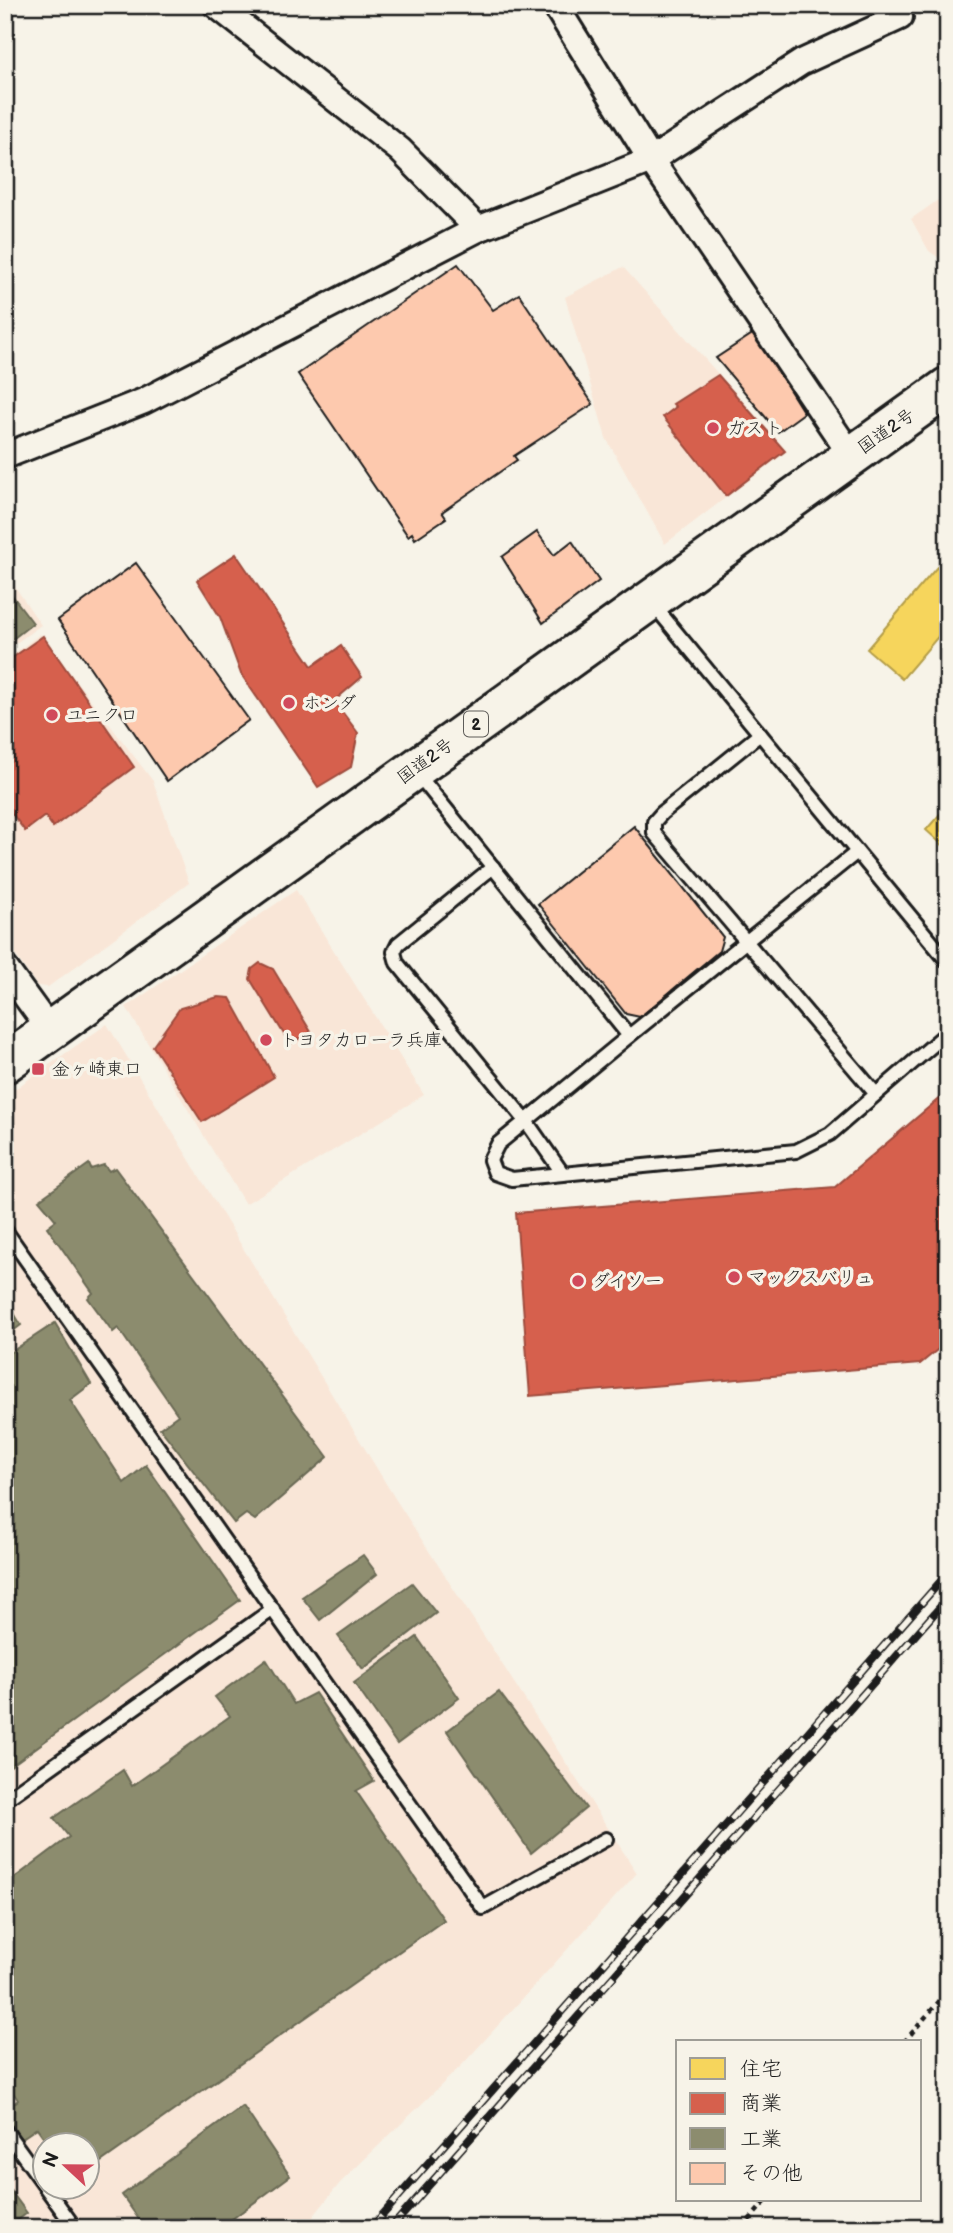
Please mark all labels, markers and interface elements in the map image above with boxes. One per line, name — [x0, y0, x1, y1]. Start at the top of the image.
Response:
street label: 国道2号 — [854, 404, 919, 459]
place label: ガスト — [727, 418, 783, 439]
marker: ガスト — [705, 420, 721, 436]
place label: ホンダ — [303, 693, 356, 714]
marker: ホンダ — [281, 695, 297, 711]
place label: ユニクロ — [66, 705, 138, 726]
marker: ユニクロ — [44, 707, 60, 723]
road number: 2 — [464, 712, 488, 736]
street label: 国道2号 — [393, 734, 458, 789]
place label: トヨタカローラ兵庫 — [280, 1030, 442, 1051]
marker: トヨタカローラ兵庫 — [258, 1032, 274, 1048]
place label: 金ヶ崎東口 — [52, 1059, 142, 1080]
marker: 金ヶ崎東口 — [30, 1061, 46, 1077]
place label: マックスバリュ — [748, 1267, 874, 1288]
marker: マックスバリュ — [726, 1269, 742, 1285]
place label: ダイソー — [592, 1271, 662, 1292]
marker: ダイソー — [570, 1273, 586, 1289]
legend — [676, 2040, 922, 2202]
text: 住宅 — [740, 2057, 782, 2082]
text: 商業 — [740, 2091, 782, 2116]
text: 工業 — [740, 2127, 782, 2152]
north arrow — [32, 2132, 102, 2202]
text: N — [38, 2149, 65, 2171]
text: その他 — [740, 2161, 803, 2186]

